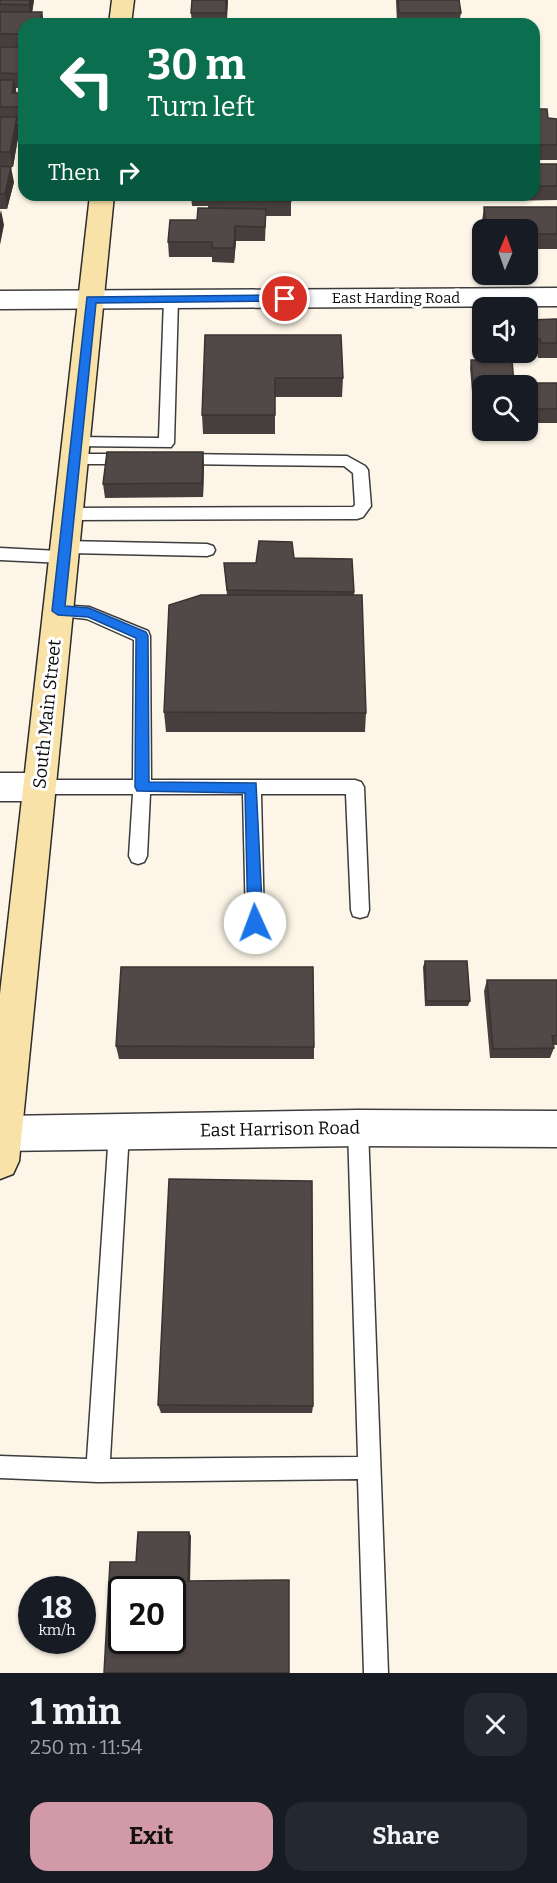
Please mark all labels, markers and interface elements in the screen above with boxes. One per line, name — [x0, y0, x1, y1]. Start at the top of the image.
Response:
text: 30 m — [147, 40, 246, 90]
icon: left — [48, 42, 126, 120]
text: Turn left — [147, 91, 255, 123]
icon: right — [112, 156, 145, 189]
text: Then — [48, 159, 100, 186]
north arrow — [472, 219, 538, 285]
map controls — [472, 219, 538, 441]
pin — [259, 273, 310, 324]
icon: arrive — [268, 282, 301, 315]
street label: East Harding Road — [332, 289, 460, 307]
button: sound — [472, 297, 538, 363]
button: search — [472, 375, 538, 441]
street label: South Main Street — [28, 638, 66, 790]
position arrow — [223, 891, 287, 955]
street label: East Harrison Road — [200, 1117, 361, 1141]
speed limit sign: 20 — [108, 1576, 186, 1654]
text: 18 — [41, 1590, 73, 1626]
text: km/h — [38, 1621, 76, 1639]
text: 1 min — [30, 1690, 121, 1734]
button: close — [464, 1693, 527, 1756]
text: 250 m · 11:54 — [30, 1735, 143, 1759]
button: Exit — [30, 1802, 273, 1871]
button: Share — [285, 1802, 527, 1871]

